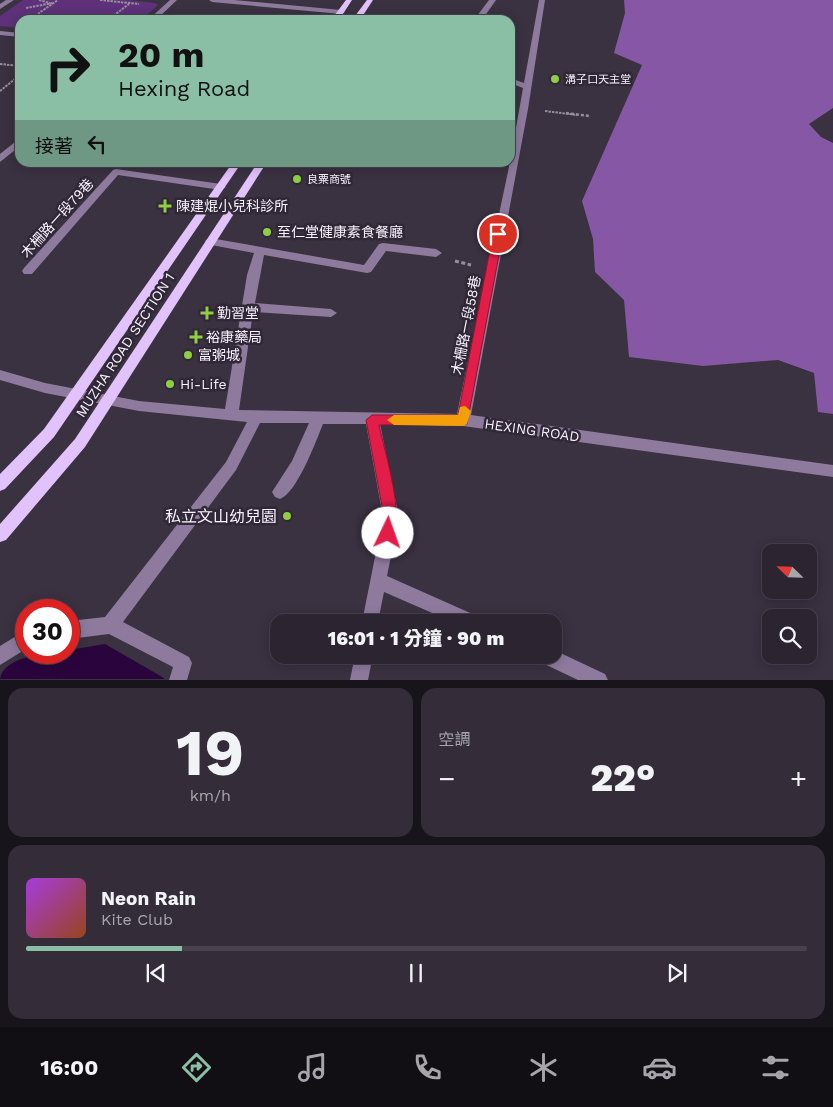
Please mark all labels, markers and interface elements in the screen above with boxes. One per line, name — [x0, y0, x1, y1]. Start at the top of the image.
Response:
text: 20 m — [118, 34, 204, 76]
icon: right — [35, 35, 100, 100]
marker: 溝子口天主堂 — [549, 73, 561, 85]
place label: 溝子口天主堂 — [565, 73, 631, 86]
text: Hexing Road — [118, 76, 250, 101]
icon: left — [83, 130, 111, 158]
text: 接著 — [35, 135, 73, 158]
marker: 良粟商號 — [291, 173, 303, 185]
place label: 良粟商號 — [307, 173, 351, 186]
street label: 木柵路一段79巷 — [17, 175, 97, 261]
place label: 陳建焜小兒科診所 — [176, 198, 288, 214]
marker: 陳建焜小兒科診所 — [158, 199, 172, 213]
pin — [477, 213, 519, 255]
icon: arrive — [484, 220, 512, 248]
place label: 至仁堂健康素食餐廳 — [277, 224, 403, 240]
marker: 至仁堂健康素食餐廳 — [261, 226, 273, 238]
street label: MUZHA ROAD SECTION 1 — [72, 270, 178, 420]
street label: 木柵路一段58巷 — [449, 274, 483, 376]
place label: 勤習堂 — [217, 305, 259, 321]
marker: 勤習堂 — [201, 307, 213, 319]
place label: 裕康藥局 — [206, 329, 262, 345]
marker: 裕康藥局 — [190, 331, 202, 343]
place label: 富粥城 — [198, 347, 240, 363]
marker: 富粥城 — [182, 349, 194, 361]
place label: Hi-Life — [180, 376, 227, 392]
marker: Hi-Life — [164, 378, 176, 390]
street label: HEXING ROAD — [484, 415, 580, 445]
position arrow — [361, 506, 413, 558]
place label: 私立文山幼兒園 — [165, 507, 277, 526]
marker: 私立文山幼兒園 — [281, 510, 293, 522]
north arrow — [762, 544, 818, 599]
map controls — [762, 544, 817, 664]
speed limit sign: 30 — [15, 599, 80, 664]
button: search — [762, 609, 817, 664]
text: 16:01 · 1 分鐘 · 90 m — [328, 627, 504, 650]
text: 19 — [176, 715, 244, 791]
text: 空調 — [439, 730, 471, 749]
text: 22° — [590, 756, 655, 800]
text: − — [439, 762, 455, 795]
text: + — [790, 762, 807, 795]
text: km/h — [190, 786, 231, 805]
text: Neon Rain — [101, 887, 196, 910]
text: Kite Club — [101, 910, 173, 929]
icon: previous — [142, 959, 170, 987]
icon: pause — [402, 959, 430, 987]
icon: next — [663, 959, 691, 987]
icon: directions — [179, 1050, 214, 1085]
icon: music — [295, 1050, 330, 1085]
icon: phone — [410, 1050, 445, 1085]
icon: climate — [526, 1050, 561, 1085]
icon: car — [642, 1050, 677, 1085]
icon: filters — [758, 1050, 793, 1085]
text: 16:00 — [40, 1055, 98, 1080]

